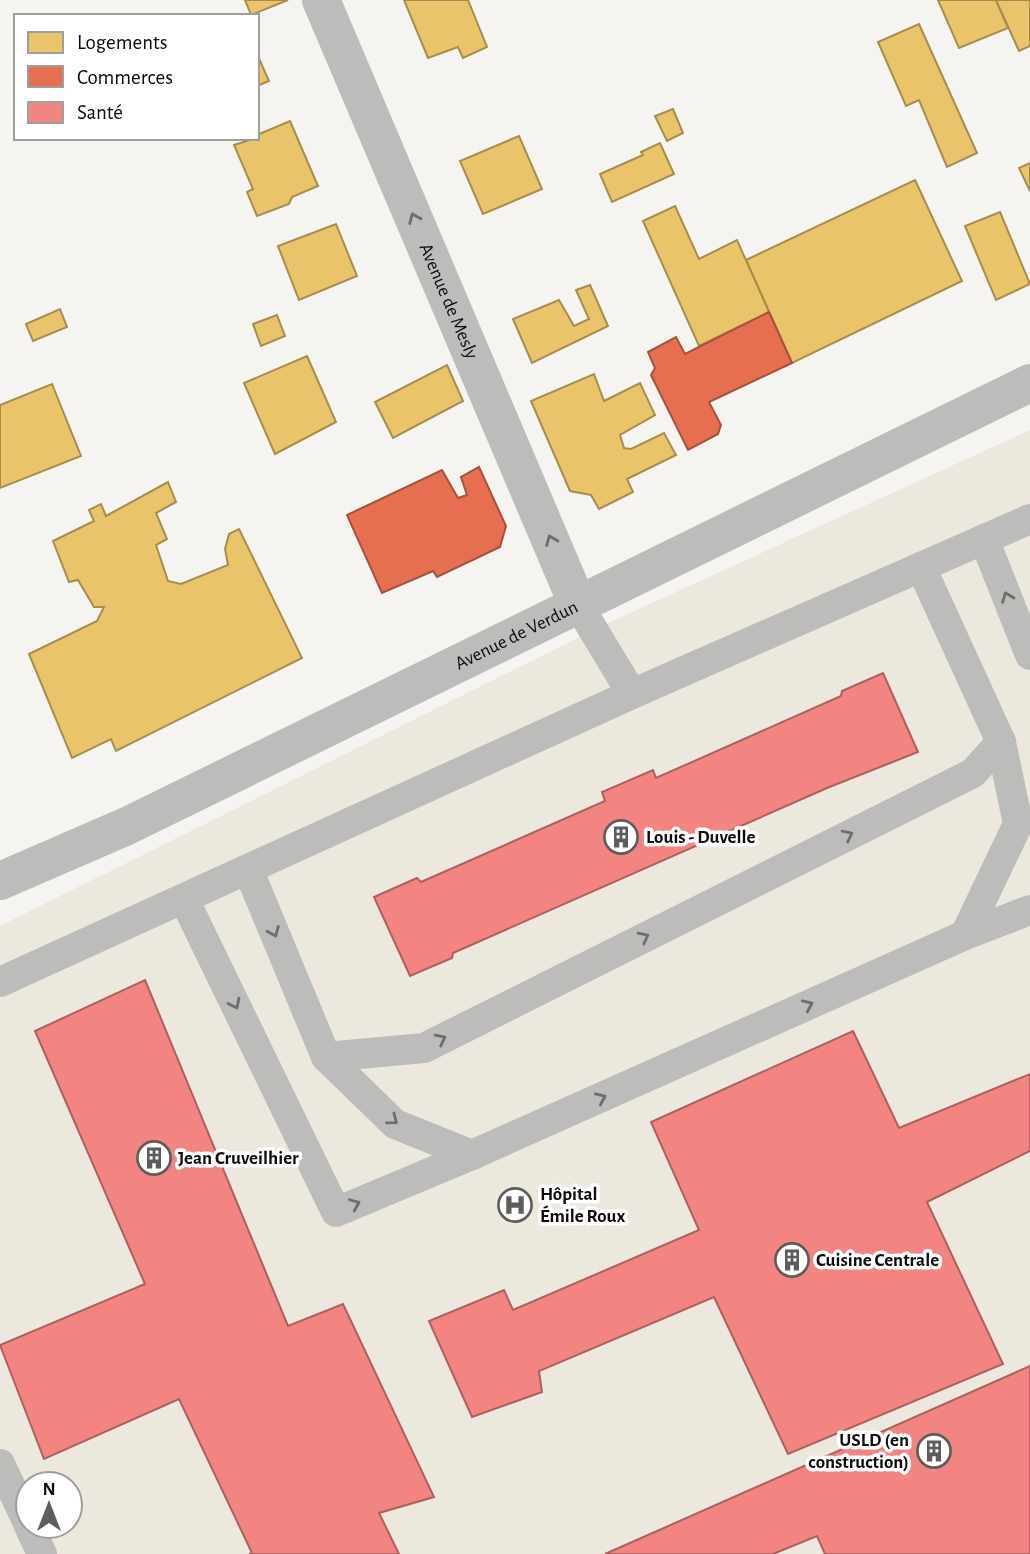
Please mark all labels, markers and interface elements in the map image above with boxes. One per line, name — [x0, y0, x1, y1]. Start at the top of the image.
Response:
legend — [14, 14, 259, 140]
text: Logements — [77, 32, 167, 53]
text: Commerces — [77, 67, 173, 88]
text: Santé — [77, 102, 123, 123]
one-way arrow — [408, 213, 422, 225]
street label: Avenue de Mesly — [416, 240, 482, 362]
one-way arrow — [546, 535, 560, 547]
one-way arrow — [1002, 592, 1016, 604]
street label: Avenue de Verdun — [452, 597, 581, 673]
building icon: Louis - Duvelle — [602, 818, 640, 856]
place label: Louis - Duvelle — [646, 828, 756, 847]
one-way arrow — [841, 830, 853, 844]
one-way arrow — [266, 925, 280, 938]
one-way arrow — [637, 932, 649, 946]
one-way arrow — [227, 997, 241, 1009]
one-way arrow — [801, 999, 813, 1013]
one-way arrow — [434, 1034, 446, 1048]
one-way arrow — [593, 1092, 606, 1106]
one-way arrow — [386, 1112, 398, 1124]
building icon: Jean Cruveilhier — [135, 1139, 173, 1177]
place label: Jean Cruveilhier — [178, 1149, 299, 1168]
place label: Hôpital Émile Roux — [540, 1185, 625, 1226]
hospital icon: Hôpital Émile Roux — [496, 1186, 534, 1224]
one-way arrow — [348, 1198, 361, 1212]
building icon: Cuisine Centrale — [773, 1241, 811, 1279]
place label: Cuisine Centrale — [816, 1251, 939, 1270]
place label: USLD (en construction) — [808, 1431, 909, 1472]
building icon: USLD (en construction) — [915, 1432, 953, 1470]
north arrow — [14, 1470, 84, 1540]
text: N — [42, 1480, 56, 1499]

